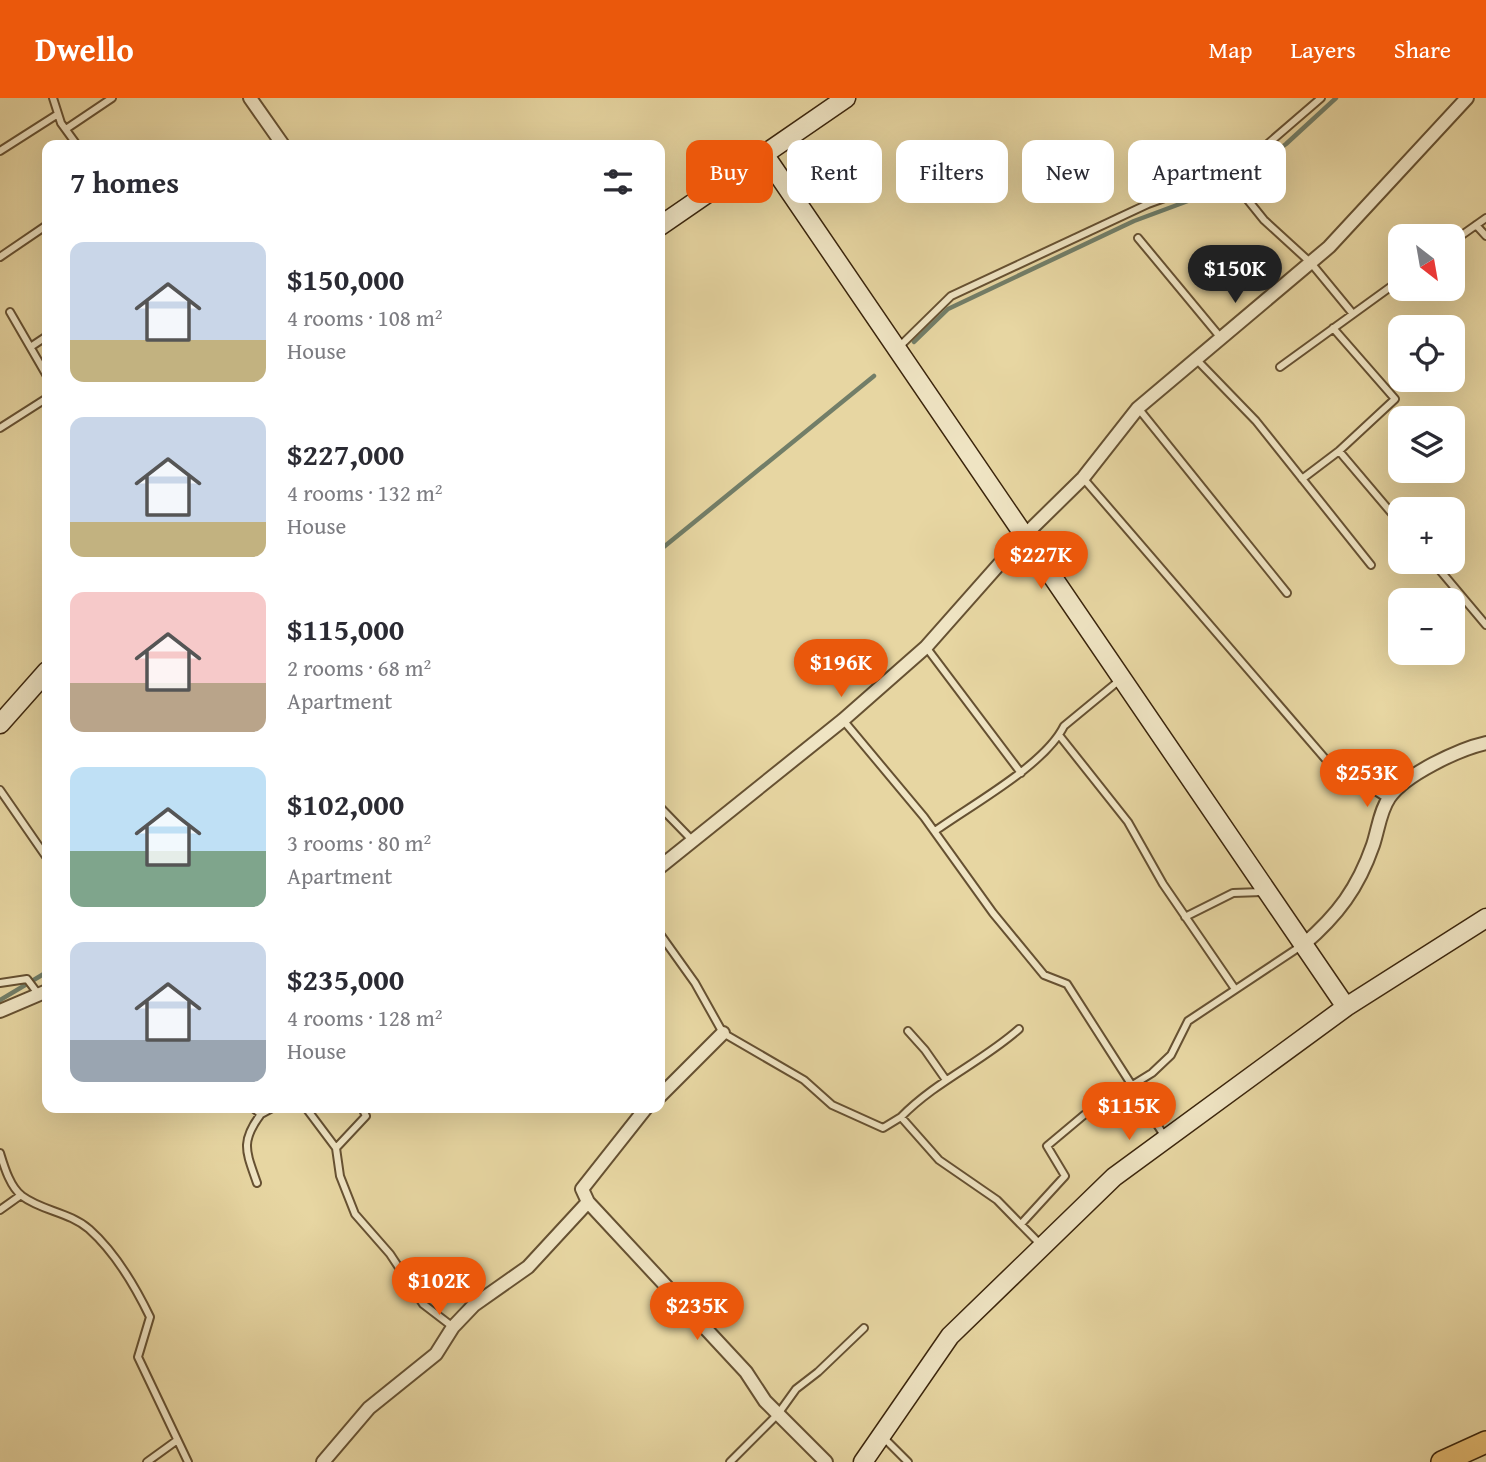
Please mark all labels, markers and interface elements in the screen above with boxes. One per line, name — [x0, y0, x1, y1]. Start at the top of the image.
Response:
text: Dwello — [35, 25, 134, 73]
text: Map — [1209, 32, 1252, 67]
text: Layers — [1290, 32, 1356, 67]
text: Share — [1394, 32, 1451, 67]
chip: Buy — [686, 140, 773, 203]
chip: Rent — [787, 140, 882, 203]
chip: Filters — [896, 140, 1008, 203]
chip: New — [1022, 140, 1114, 203]
chip: Apartment — [1128, 140, 1286, 203]
text: 7 homes — [70, 160, 179, 204]
icon: filters — [599, 163, 637, 201]
north arrow — [1388, 224, 1465, 301]
map controls — [1388, 224, 1465, 665]
pin: $150K — [1186, 246, 1284, 305]
text: $150K — [1204, 251, 1266, 284]
text: $150,000 — [287, 257, 404, 301]
icon: home — [126, 270, 210, 354]
text: 4 rooms · 108 m² — [287, 301, 442, 334]
button: locate — [1388, 315, 1465, 392]
text: House — [287, 334, 346, 367]
button: layers — [1388, 406, 1465, 483]
text: $227,000 — [287, 432, 404, 476]
icon: home — [126, 445, 210, 529]
text: 4 rooms · 132 m² — [287, 476, 442, 509]
button: + — [1388, 497, 1465, 574]
text: House — [287, 509, 346, 542]
pin: $227K — [992, 532, 1090, 591]
text: $227K — [1010, 537, 1072, 570]
button: − — [1388, 588, 1465, 665]
text: $115,000 — [287, 607, 404, 651]
icon: home — [126, 620, 210, 704]
pin: $196K — [792, 640, 890, 699]
text: $196K — [810, 645, 872, 678]
text: 2 rooms · 68 m² — [287, 651, 431, 684]
text: Apartment — [287, 684, 392, 717]
pin: $253K — [1318, 750, 1416, 809]
text: $253K — [1336, 755, 1398, 788]
text: $102,000 — [287, 782, 404, 826]
icon: home — [126, 795, 210, 879]
text: 3 rooms · 80 m² — [287, 826, 431, 859]
text: Apartment — [287, 859, 392, 892]
text: $235,000 — [287, 957, 404, 1001]
icon: home — [126, 970, 210, 1054]
text: 4 rooms · 128 m² — [287, 1001, 442, 1034]
text: House — [287, 1034, 346, 1067]
pin: $115K — [1080, 1082, 1178, 1142]
text: $115K — [1098, 1088, 1160, 1121]
pin: $102K — [390, 1258, 488, 1317]
text: $102K — [408, 1263, 470, 1296]
pin: $235K — [648, 1282, 746, 1342]
text: $235K — [666, 1288, 728, 1321]

